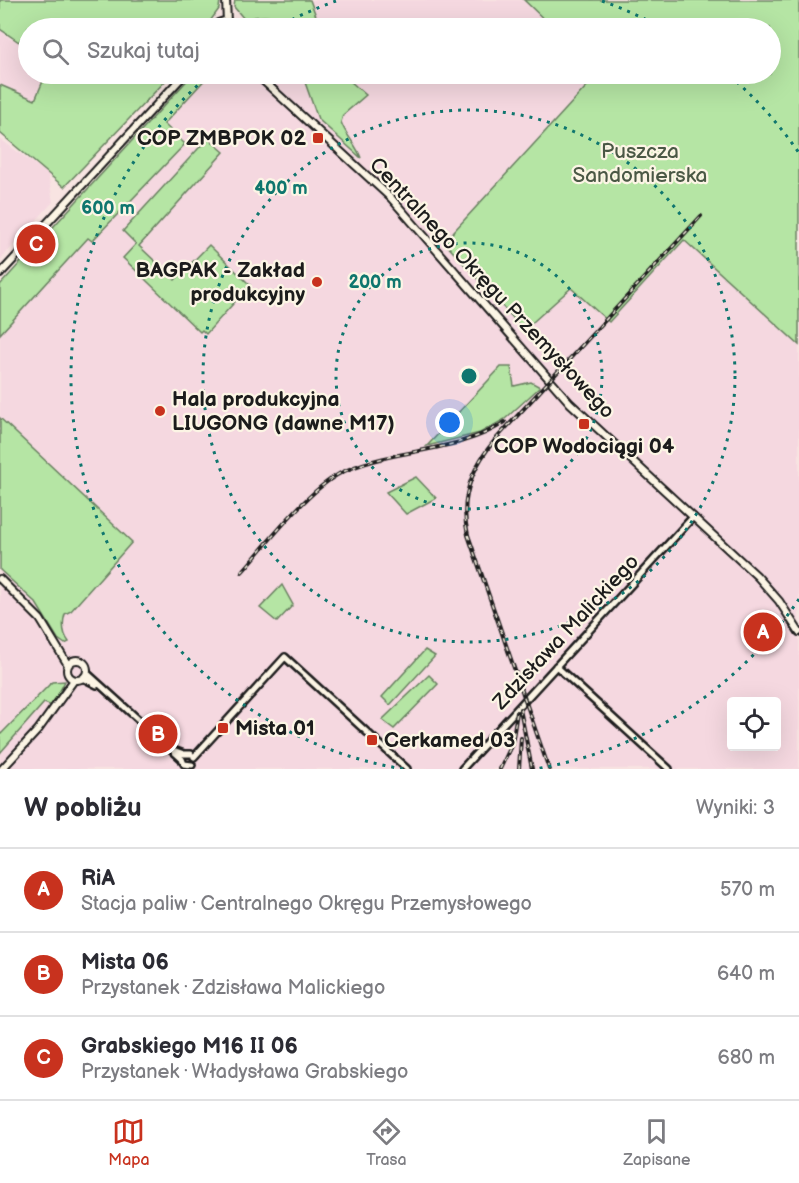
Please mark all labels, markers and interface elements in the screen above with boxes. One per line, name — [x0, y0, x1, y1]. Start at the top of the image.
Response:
search box — [18, 18, 781, 84]
icon: search — [39, 35, 72, 68]
text: Szukaj tutaj — [87, 38, 200, 65]
place label: COP ZMBPOK 02 — [137, 126, 306, 151]
marker: COP ZMBPOK 02 — [311, 131, 325, 145]
park label: Puszcza Sandomierska — [573, 139, 707, 188]
street label: Centralnego Okręgu Przemysłowego — [364, 152, 620, 424]
text: 400 m — [254, 178, 308, 199]
text: 600 m — [81, 198, 135, 219]
pin: C — [16, 222, 56, 266]
place label: BAGPAK - Zakład produkcyjny — [135, 258, 305, 307]
text: 200 m — [348, 272, 402, 293]
marker: BAGPAK - Zakład produkcyjny — [310, 275, 324, 289]
centre of rings — [459, 366, 479, 386]
place label: Hala produkcyjna LIUGONG (dawne M17) — [172, 387, 395, 436]
marker: Hala produkcyjna LIUGONG (dawne M17) — [153, 404, 167, 418]
your location — [435, 408, 464, 437]
marker: COP Wodociągi 04 — [577, 417, 591, 431]
place label: COP Wodociągi 04 — [494, 434, 675, 459]
street label: Zdzisława Malickiego — [487, 549, 644, 715]
pin: A — [744, 610, 783, 654]
map controls — [727, 697, 781, 751]
button: locate — [727, 697, 781, 751]
pin: B — [138, 712, 178, 756]
place label: Mista 01 — [235, 716, 315, 741]
marker: Mista 01 — [216, 721, 230, 735]
place label: Cerkamed 03 — [384, 728, 515, 753]
marker: Cerkamed 03 — [365, 733, 379, 747]
text: W pobliżu — [24, 793, 142, 824]
text: Wyniki: 3 — [696, 796, 775, 820]
text: RiA — [81, 865, 115, 892]
text: A — [37, 878, 50, 902]
text: 570 m — [720, 878, 775, 902]
text: Stacja paliw · Centralnego Okręgu Przemysłowego — [81, 892, 532, 916]
text: Mista 06 — [81, 949, 169, 976]
text: B — [36, 962, 51, 986]
text: 640 m — [717, 962, 775, 986]
text: Przystanek · Zdzisława Malickiego — [81, 976, 385, 1000]
text: Grabskiego M16 II 06 — [81, 1033, 298, 1060]
text: C — [36, 1046, 51, 1070]
text: 680 m — [717, 1046, 775, 1070]
text: Przystanek · Władysława Grabskiego — [81, 1060, 408, 1084]
tab: Mapa — [108, 1115, 150, 1170]
tab: Trasa — [366, 1115, 407, 1170]
tab: Zapisane — [623, 1115, 691, 1170]

